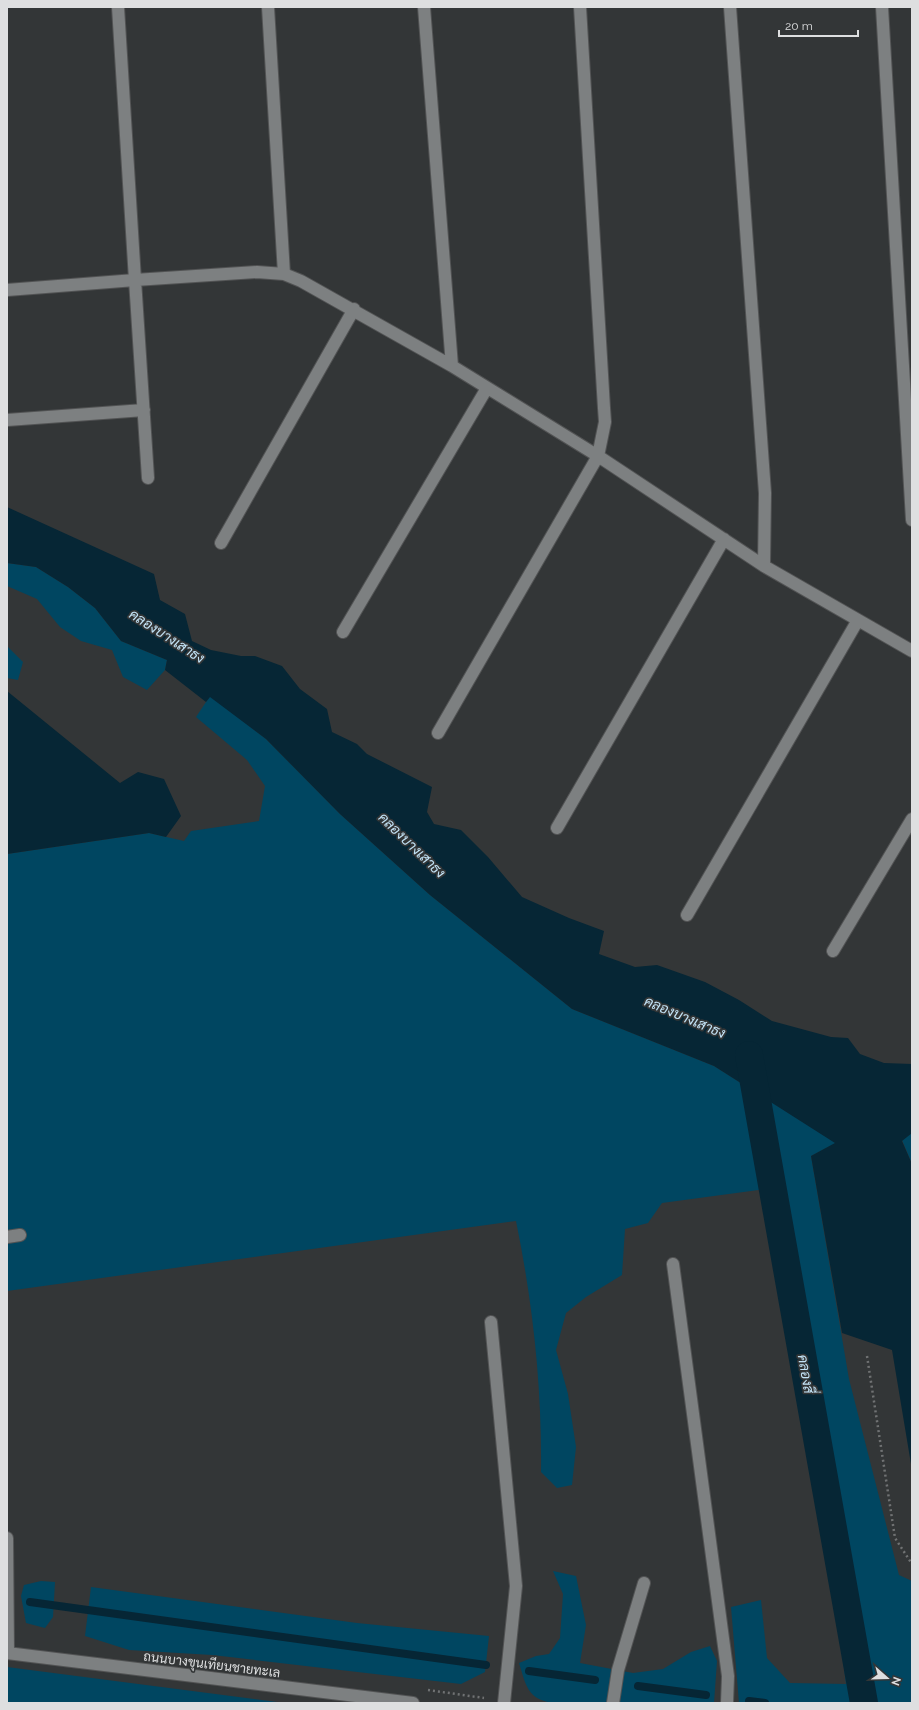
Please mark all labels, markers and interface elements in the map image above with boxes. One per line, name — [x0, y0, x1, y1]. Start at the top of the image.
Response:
scale bar — [779, 12, 858, 38]
text: 20 m — [785, 19, 813, 33]
water label: คลองบางเสาธง — [126, 606, 208, 666]
water label: คลองบางเสาธง — [375, 809, 449, 881]
water label: คลองบางเสาธง — [642, 993, 728, 1041]
water label: คลองสี่ — [795, 1353, 822, 1397]
street label: ถนนบางขุนเทียนชายทะเล — [142, 1647, 281, 1682]
north arrow — [867, 1658, 907, 1698]
text: N — [888, 1675, 903, 1687]

